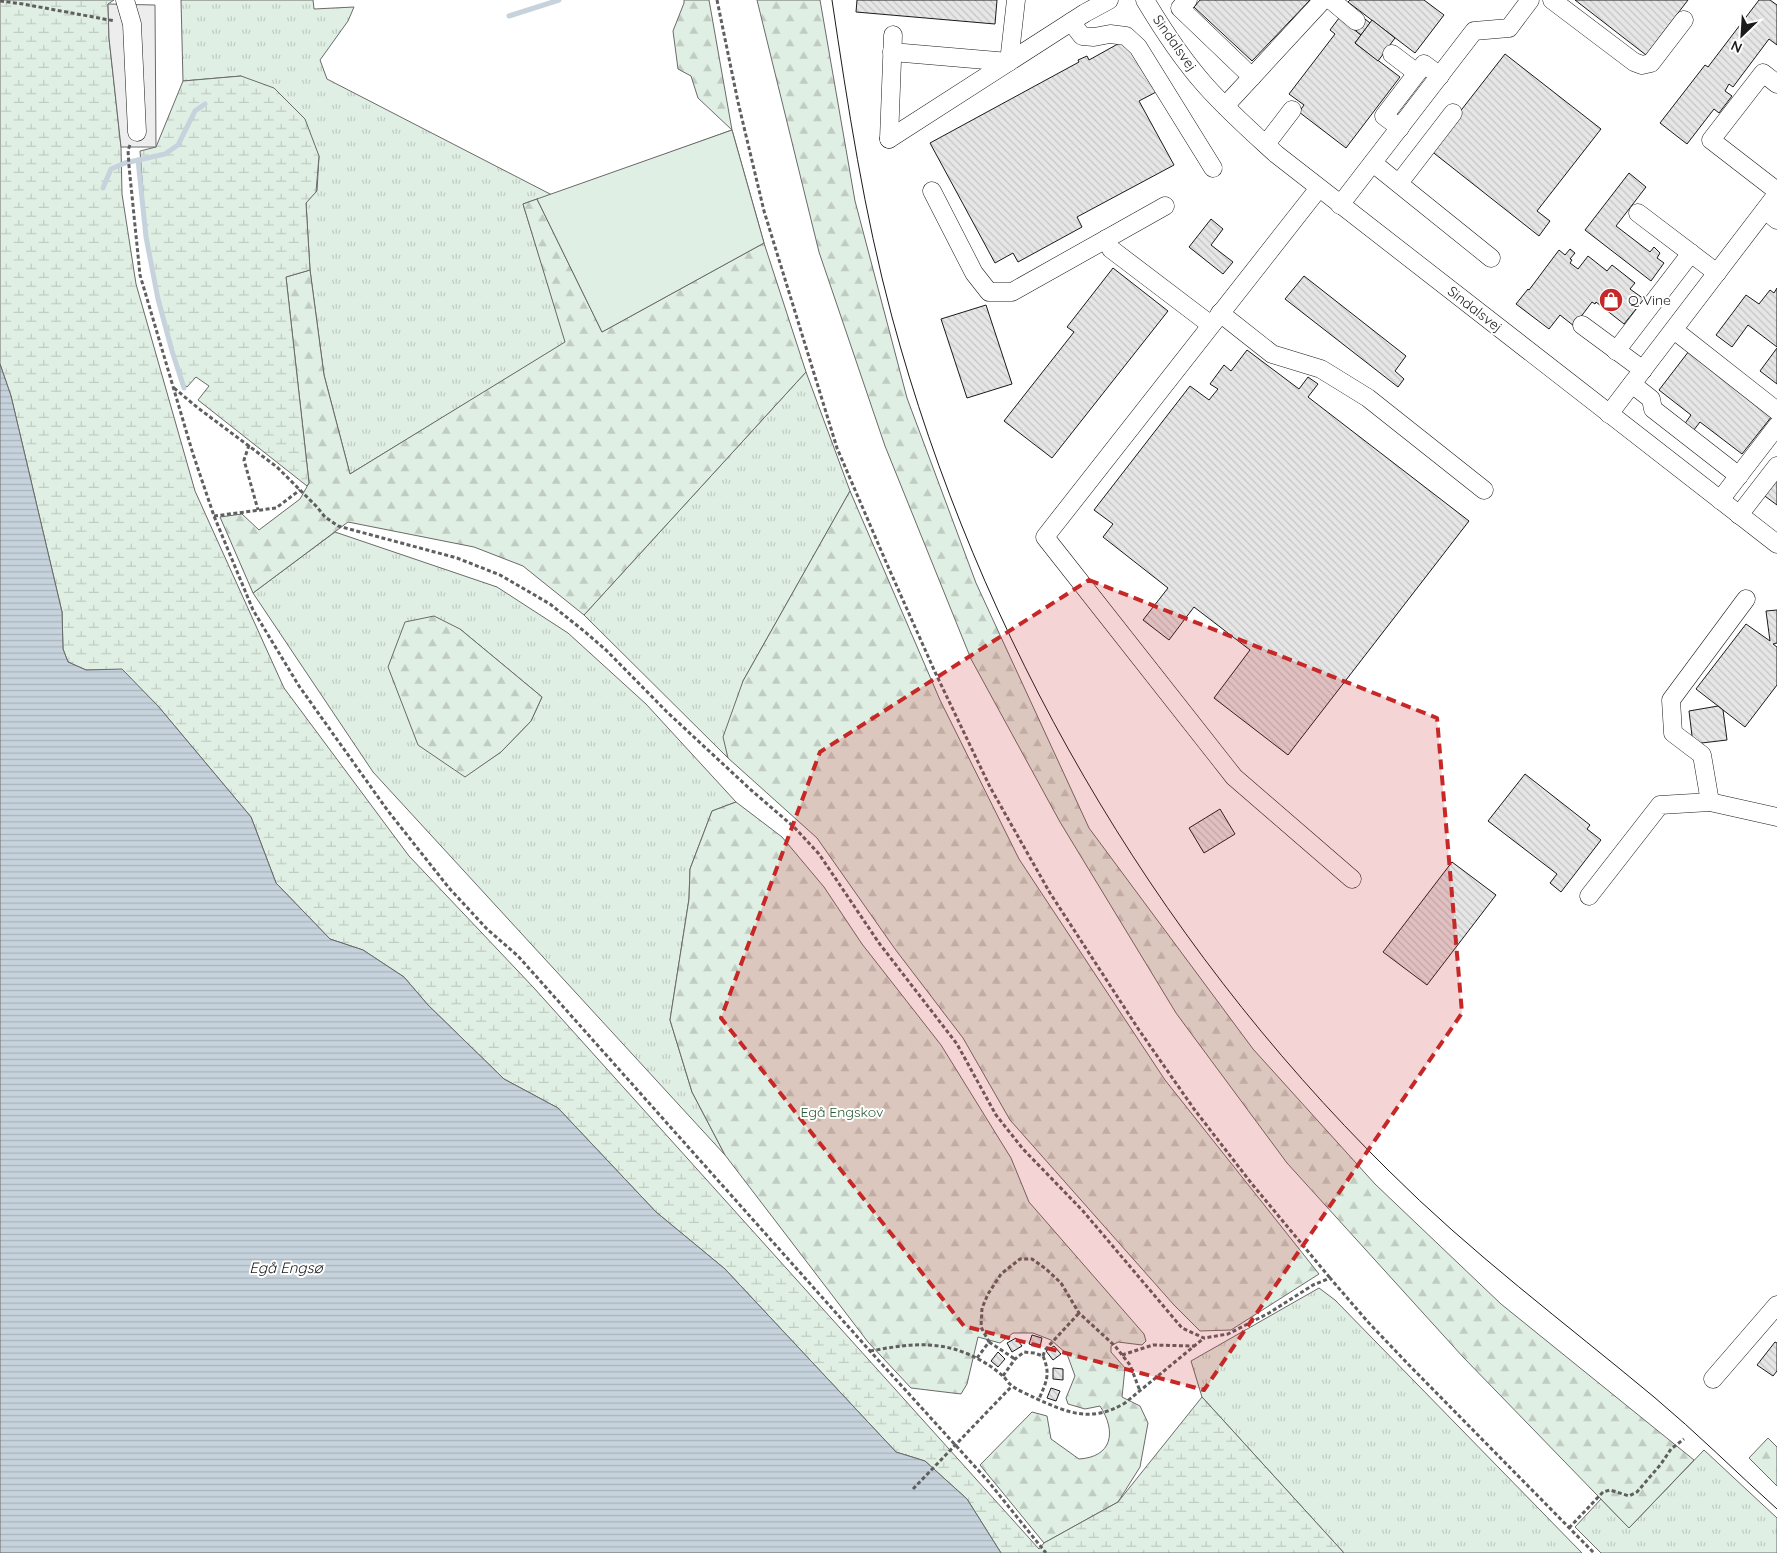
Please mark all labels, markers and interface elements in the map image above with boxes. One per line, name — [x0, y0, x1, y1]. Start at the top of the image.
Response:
north arrow — [1717, 10, 1767, 60]
street label: Sindalsvej — [1149, 11, 1201, 75]
text: N — [1728, 36, 1745, 57]
street label: Sindalsvej — [1444, 282, 1506, 336]
shop icon: Q Vine — [1598, 287, 1624, 313]
place label: Q Vine — [1628, 291, 1671, 309]
park label: Egå Engskov — [801, 1103, 883, 1121]
water label: Egå Engsø — [249, 1258, 325, 1277]

